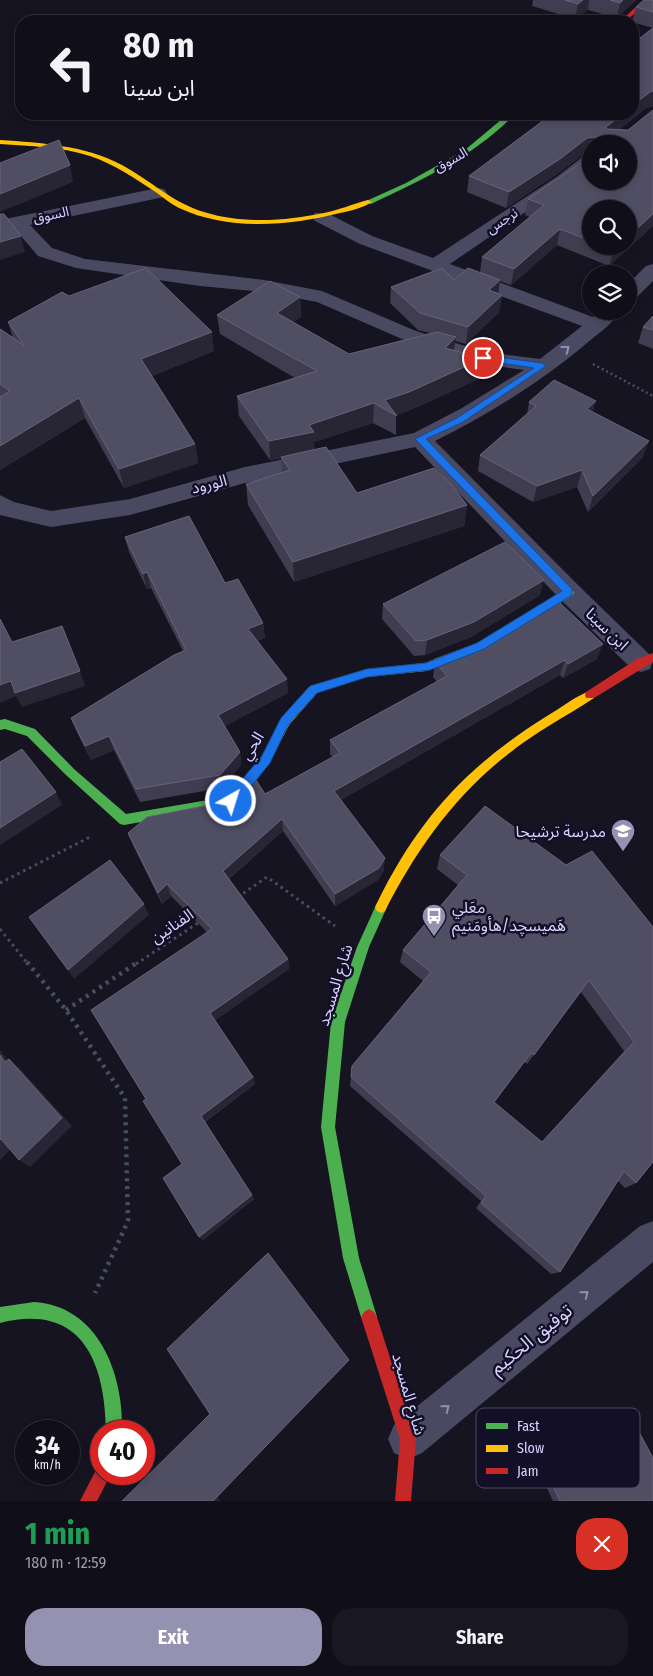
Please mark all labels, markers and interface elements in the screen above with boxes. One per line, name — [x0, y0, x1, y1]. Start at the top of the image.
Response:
text: 80 m — [123, 24, 195, 66]
icon: left — [40, 35, 105, 100]
text: ابن سينا — [123, 75, 195, 102]
map controls — [582, 135, 637, 320]
button: sound — [582, 135, 637, 190]
street label: السوق — [431, 144, 471, 176]
button: search — [582, 200, 637, 255]
street label: السوق — [31, 203, 71, 227]
street label: نرجس — [483, 204, 521, 238]
button: layers — [582, 265, 637, 320]
pin — [462, 337, 504, 379]
icon: arrive — [469, 344, 497, 372]
one-way arrow — [560, 346, 570, 355]
street label: الورود — [189, 470, 229, 498]
street label: ابن سينا — [582, 604, 632, 654]
street label: الحي — [236, 728, 270, 765]
position arrow — [204, 774, 256, 826]
school or university icon: مدرسة ترشيحا — [610, 818, 636, 852]
place label: مدرسة ترشيحا — [516, 822, 606, 841]
place label: معَلي هَميسچد/هأومَنيم — [452, 898, 566, 938]
bus stop icon: معَلي هَميسچد/هأومَنيم — [421, 903, 447, 937]
street label: الفنانين — [147, 905, 197, 947]
street label: شارع المسجد — [314, 942, 359, 1029]
one-way arrow — [580, 1291, 589, 1300]
street label: توفيق الحكيم — [485, 1299, 579, 1381]
street label: شارع المسجد — [385, 1351, 430, 1438]
one-way arrow — [440, 1406, 449, 1414]
legend — [476, 1408, 640, 1488]
text: Fast — [517, 1418, 540, 1435]
speed limit sign: 40 — [90, 1420, 155, 1485]
text: 34 — [35, 1431, 60, 1461]
text: Slow — [517, 1440, 544, 1457]
text: km/h — [34, 1458, 61, 1472]
text: Jam — [517, 1463, 538, 1480]
text: 1 min — [25, 1516, 90, 1552]
button: close — [576, 1518, 628, 1570]
text: 180 m · 12:59 — [25, 1553, 106, 1572]
button: Exit — [25, 1608, 322, 1666]
button: Share — [332, 1608, 628, 1666]

